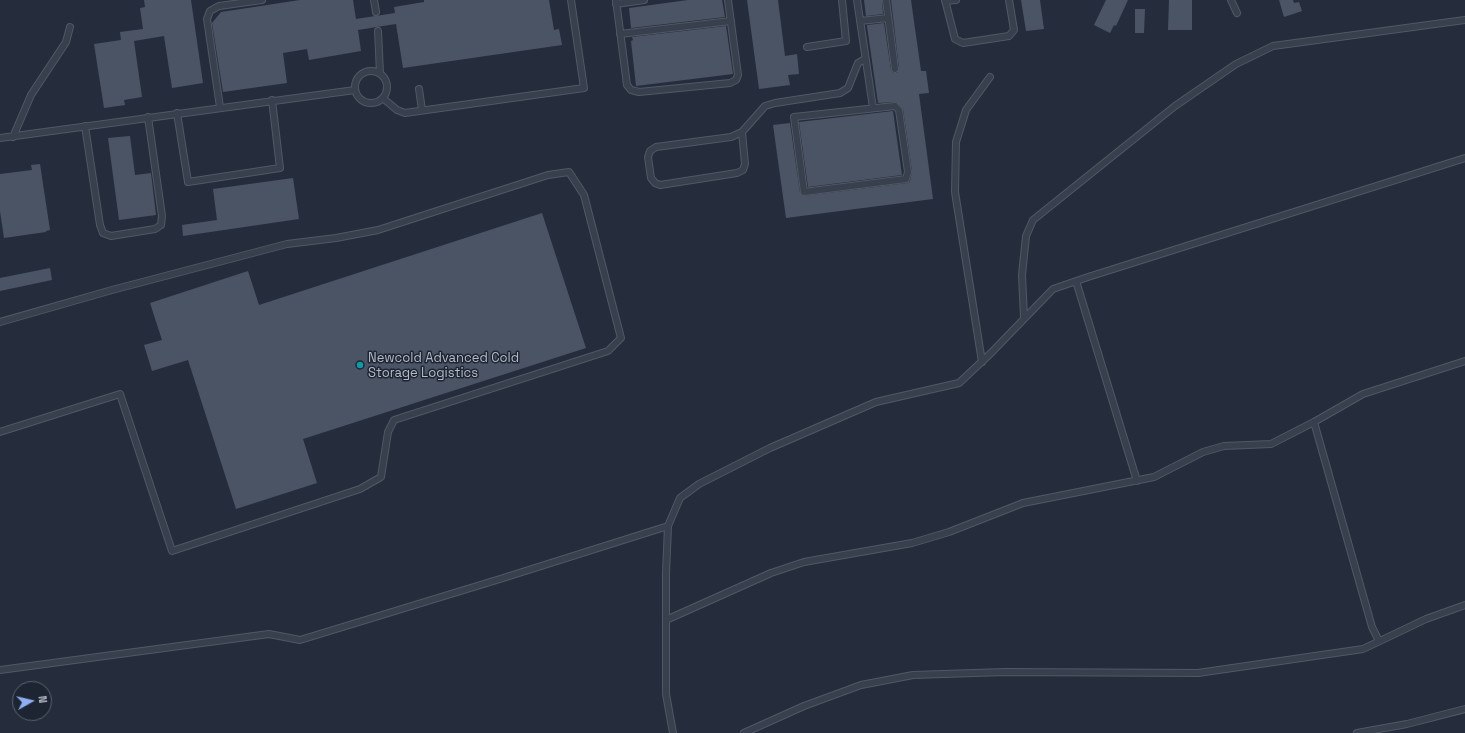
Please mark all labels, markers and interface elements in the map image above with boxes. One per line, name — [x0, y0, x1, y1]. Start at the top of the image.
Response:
place label: Newcold Advanced Cold Storage Logistics — [368, 350, 519, 381]
marker: Newcold Advanced Cold Storage Logistics — [355, 360, 365, 370]
north arrow — [12, 681, 52, 721]
text: N — [35, 695, 50, 704]

